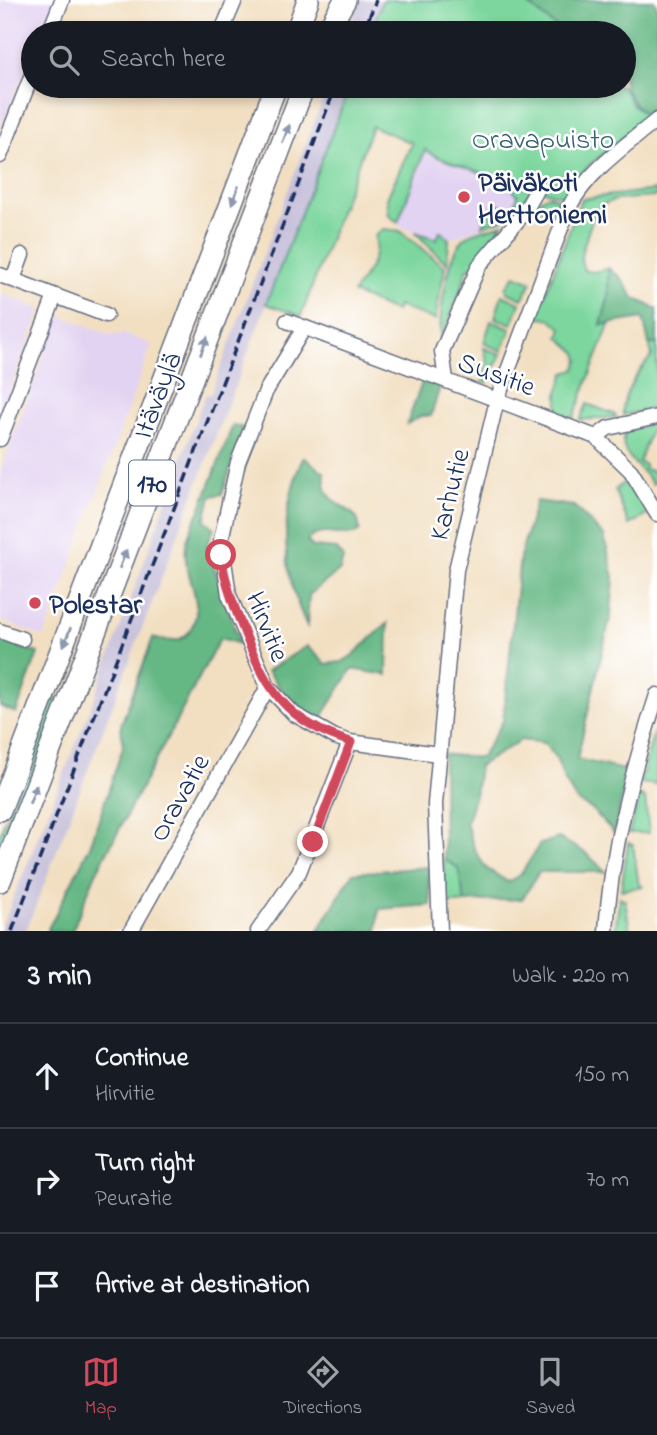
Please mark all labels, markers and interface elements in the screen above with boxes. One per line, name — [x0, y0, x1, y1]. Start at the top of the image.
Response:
search box — [21, 21, 636, 98]
icon: search — [45, 41, 83, 79]
text: Search here — [101, 41, 226, 79]
park label: Oravapuisto — [472, 121, 614, 162]
one-way arrow — [280, 123, 291, 144]
place label: Päiväkoti Herttoniemi — [478, 164, 607, 237]
one-way arrow — [229, 185, 240, 206]
marker: Päiväkoti Herttoniemi — [456, 189, 472, 205]
one-way arrow — [199, 336, 210, 357]
street label: Susitie — [451, 343, 541, 409]
street label: Itäväylä — [124, 347, 194, 445]
street label: Karhutie — [420, 444, 483, 545]
road number: 170 — [129, 461, 175, 505]
route start — [205, 539, 236, 570]
one-way arrow — [118, 548, 129, 569]
place label: Polestar — [49, 586, 143, 627]
street label: Hirvitie — [233, 586, 299, 669]
marker: Polestar — [27, 595, 43, 611]
one-way arrow — [61, 627, 72, 648]
street label: Oravatie — [140, 747, 222, 850]
one-way arrow — [28, 784, 39, 805]
route end — [297, 826, 328, 857]
text: 3 min — [28, 955, 91, 999]
text: Walk · 220 m — [512, 960, 629, 993]
text: Continue — [95, 1040, 188, 1078]
icon: ahead — [28, 1057, 66, 1095]
text: 150 m — [575, 1059, 629, 1092]
text: Hirvitie — [95, 1078, 155, 1111]
text: Turn right — [95, 1145, 195, 1183]
icon: right — [28, 1162, 66, 1200]
text: 70 m — [586, 1164, 629, 1197]
text: Peuratie — [95, 1183, 172, 1216]
icon: arrive — [28, 1267, 66, 1305]
text: Arrive at destination — [95, 1267, 310, 1305]
tab: Map — [82, 1353, 120, 1422]
tab: Directions — [283, 1353, 362, 1422]
tab: Saved — [526, 1353, 575, 1422]

